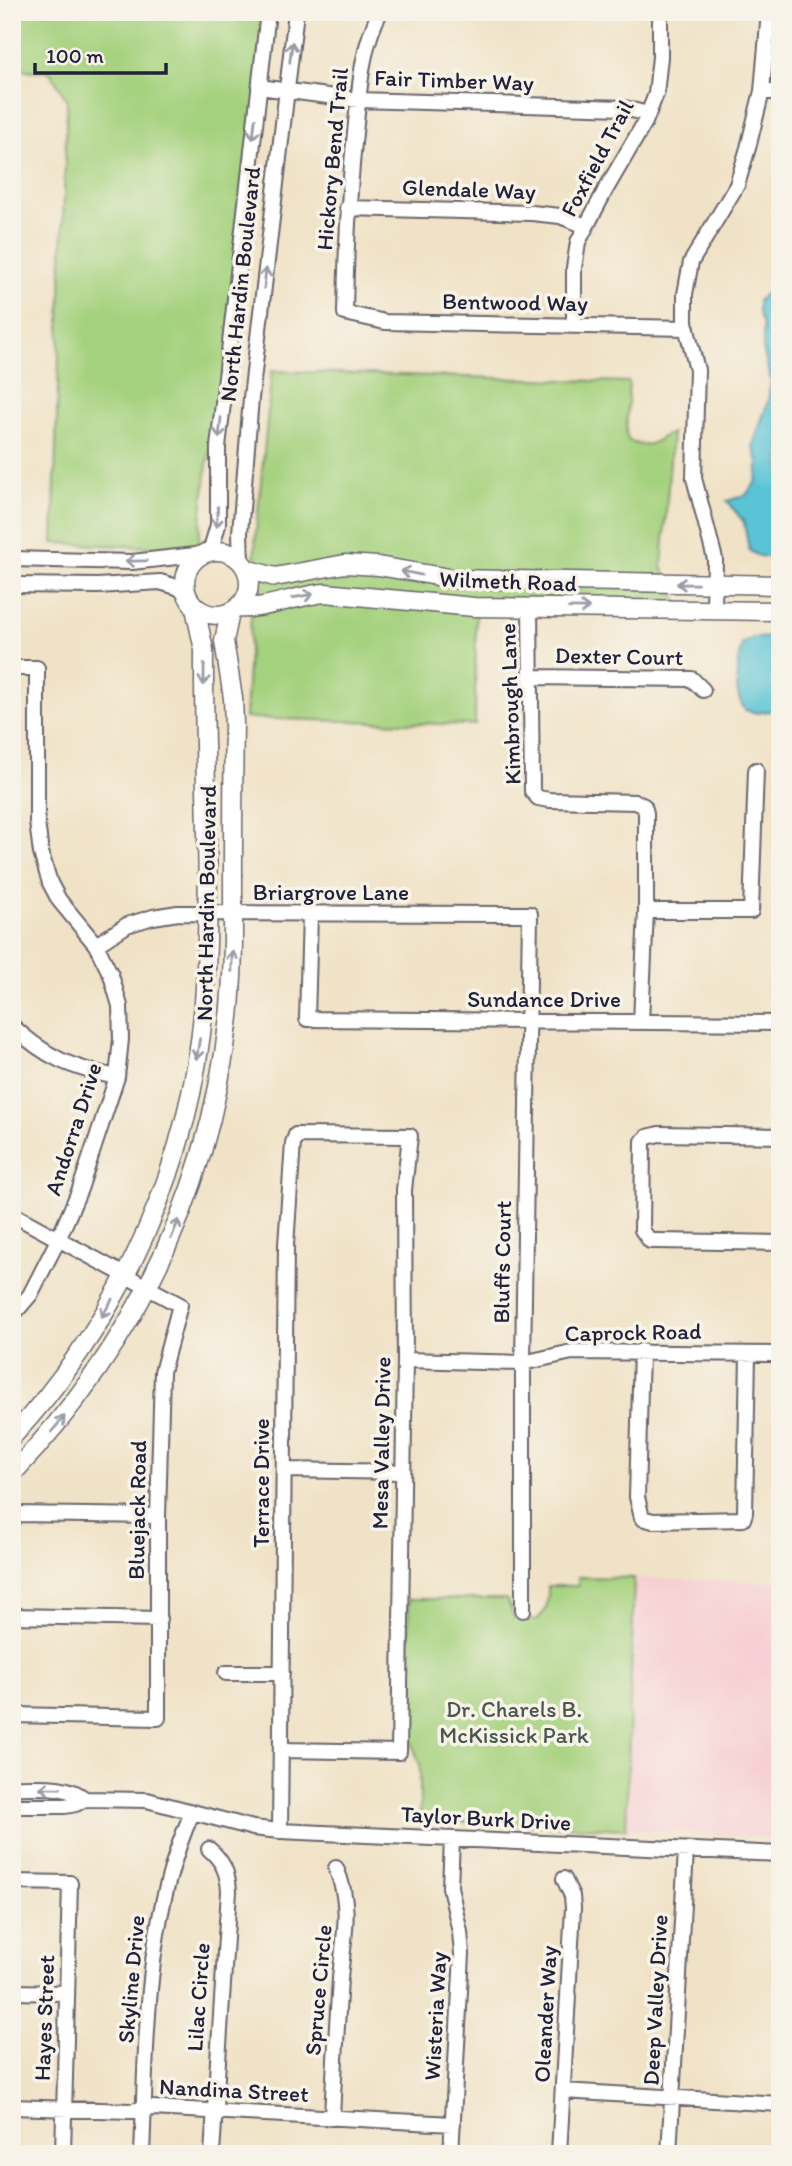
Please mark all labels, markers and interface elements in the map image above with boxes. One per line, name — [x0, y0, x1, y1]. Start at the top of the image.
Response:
scale bar — [35, 32, 166, 76]
one-way arrow — [284, 41, 297, 63]
text: 100 m — [46, 43, 104, 68]
street label: Fair Timber Way — [374, 63, 534, 97]
street label: Hickory Bend Trail — [310, 66, 354, 252]
street label: Foxfield Trail — [554, 94, 640, 221]
one-way arrow — [248, 117, 261, 140]
street label: North Hardin Boulevard — [214, 165, 266, 403]
street label: Glendale Way — [402, 173, 537, 205]
one-way arrow — [259, 267, 272, 289]
street label: Bentwood Way — [442, 287, 588, 317]
one-way arrow — [213, 416, 226, 439]
one-way arrow — [210, 506, 223, 528]
one-way arrow — [125, 554, 148, 568]
one-way arrow — [400, 565, 423, 579]
street label: Wilmeth Road — [439, 565, 577, 597]
one-way arrow — [676, 577, 699, 591]
one-way arrow — [291, 589, 314, 602]
one-way arrow — [567, 601, 590, 615]
street label: Kimbrough Lane — [493, 623, 527, 785]
street label: Dexter Court — [555, 641, 684, 671]
one-way arrow — [197, 663, 211, 686]
street label: North Hardin Boulevard — [190, 784, 222, 1021]
street label: Briargrove Lane — [253, 878, 409, 906]
one-way arrow — [226, 949, 239, 972]
street label: Sundance Drive — [467, 985, 621, 1013]
one-way arrow — [192, 1037, 205, 1060]
street label: Andorra Drive — [38, 1059, 108, 1199]
street label: Bluffs Court — [487, 1200, 517, 1324]
one-way arrow — [169, 1219, 182, 1241]
one-way arrow — [100, 1298, 114, 1318]
street label: Caprock Road — [564, 1317, 702, 1347]
street label: Mesa Valley Drive — [365, 1356, 397, 1530]
one-way arrow — [50, 1415, 66, 1433]
street label: Terrace Drive — [247, 1418, 275, 1548]
street label: Bluejack Road — [122, 1440, 152, 1580]
park label: Dr. Charels B. McKissick Park — [439, 1695, 589, 1749]
one-way arrow — [39, 1781, 62, 1795]
street label: Taylor Burk Drive — [400, 1800, 572, 1836]
street label: Skyline Drive — [111, 1914, 151, 2044]
street label: Deep Valley Drive — [637, 1914, 673, 2086]
street label: Spruce Circle — [298, 1923, 338, 2057]
street label: Lilac Circle — [180, 1942, 216, 2052]
street label: Oleander Way — [527, 1945, 563, 2083]
street label: Wisteria Way — [418, 1951, 452, 2081]
street label: Hayes Street — [28, 1954, 60, 2082]
street label: Nandina Street — [159, 2072, 310, 2108]

